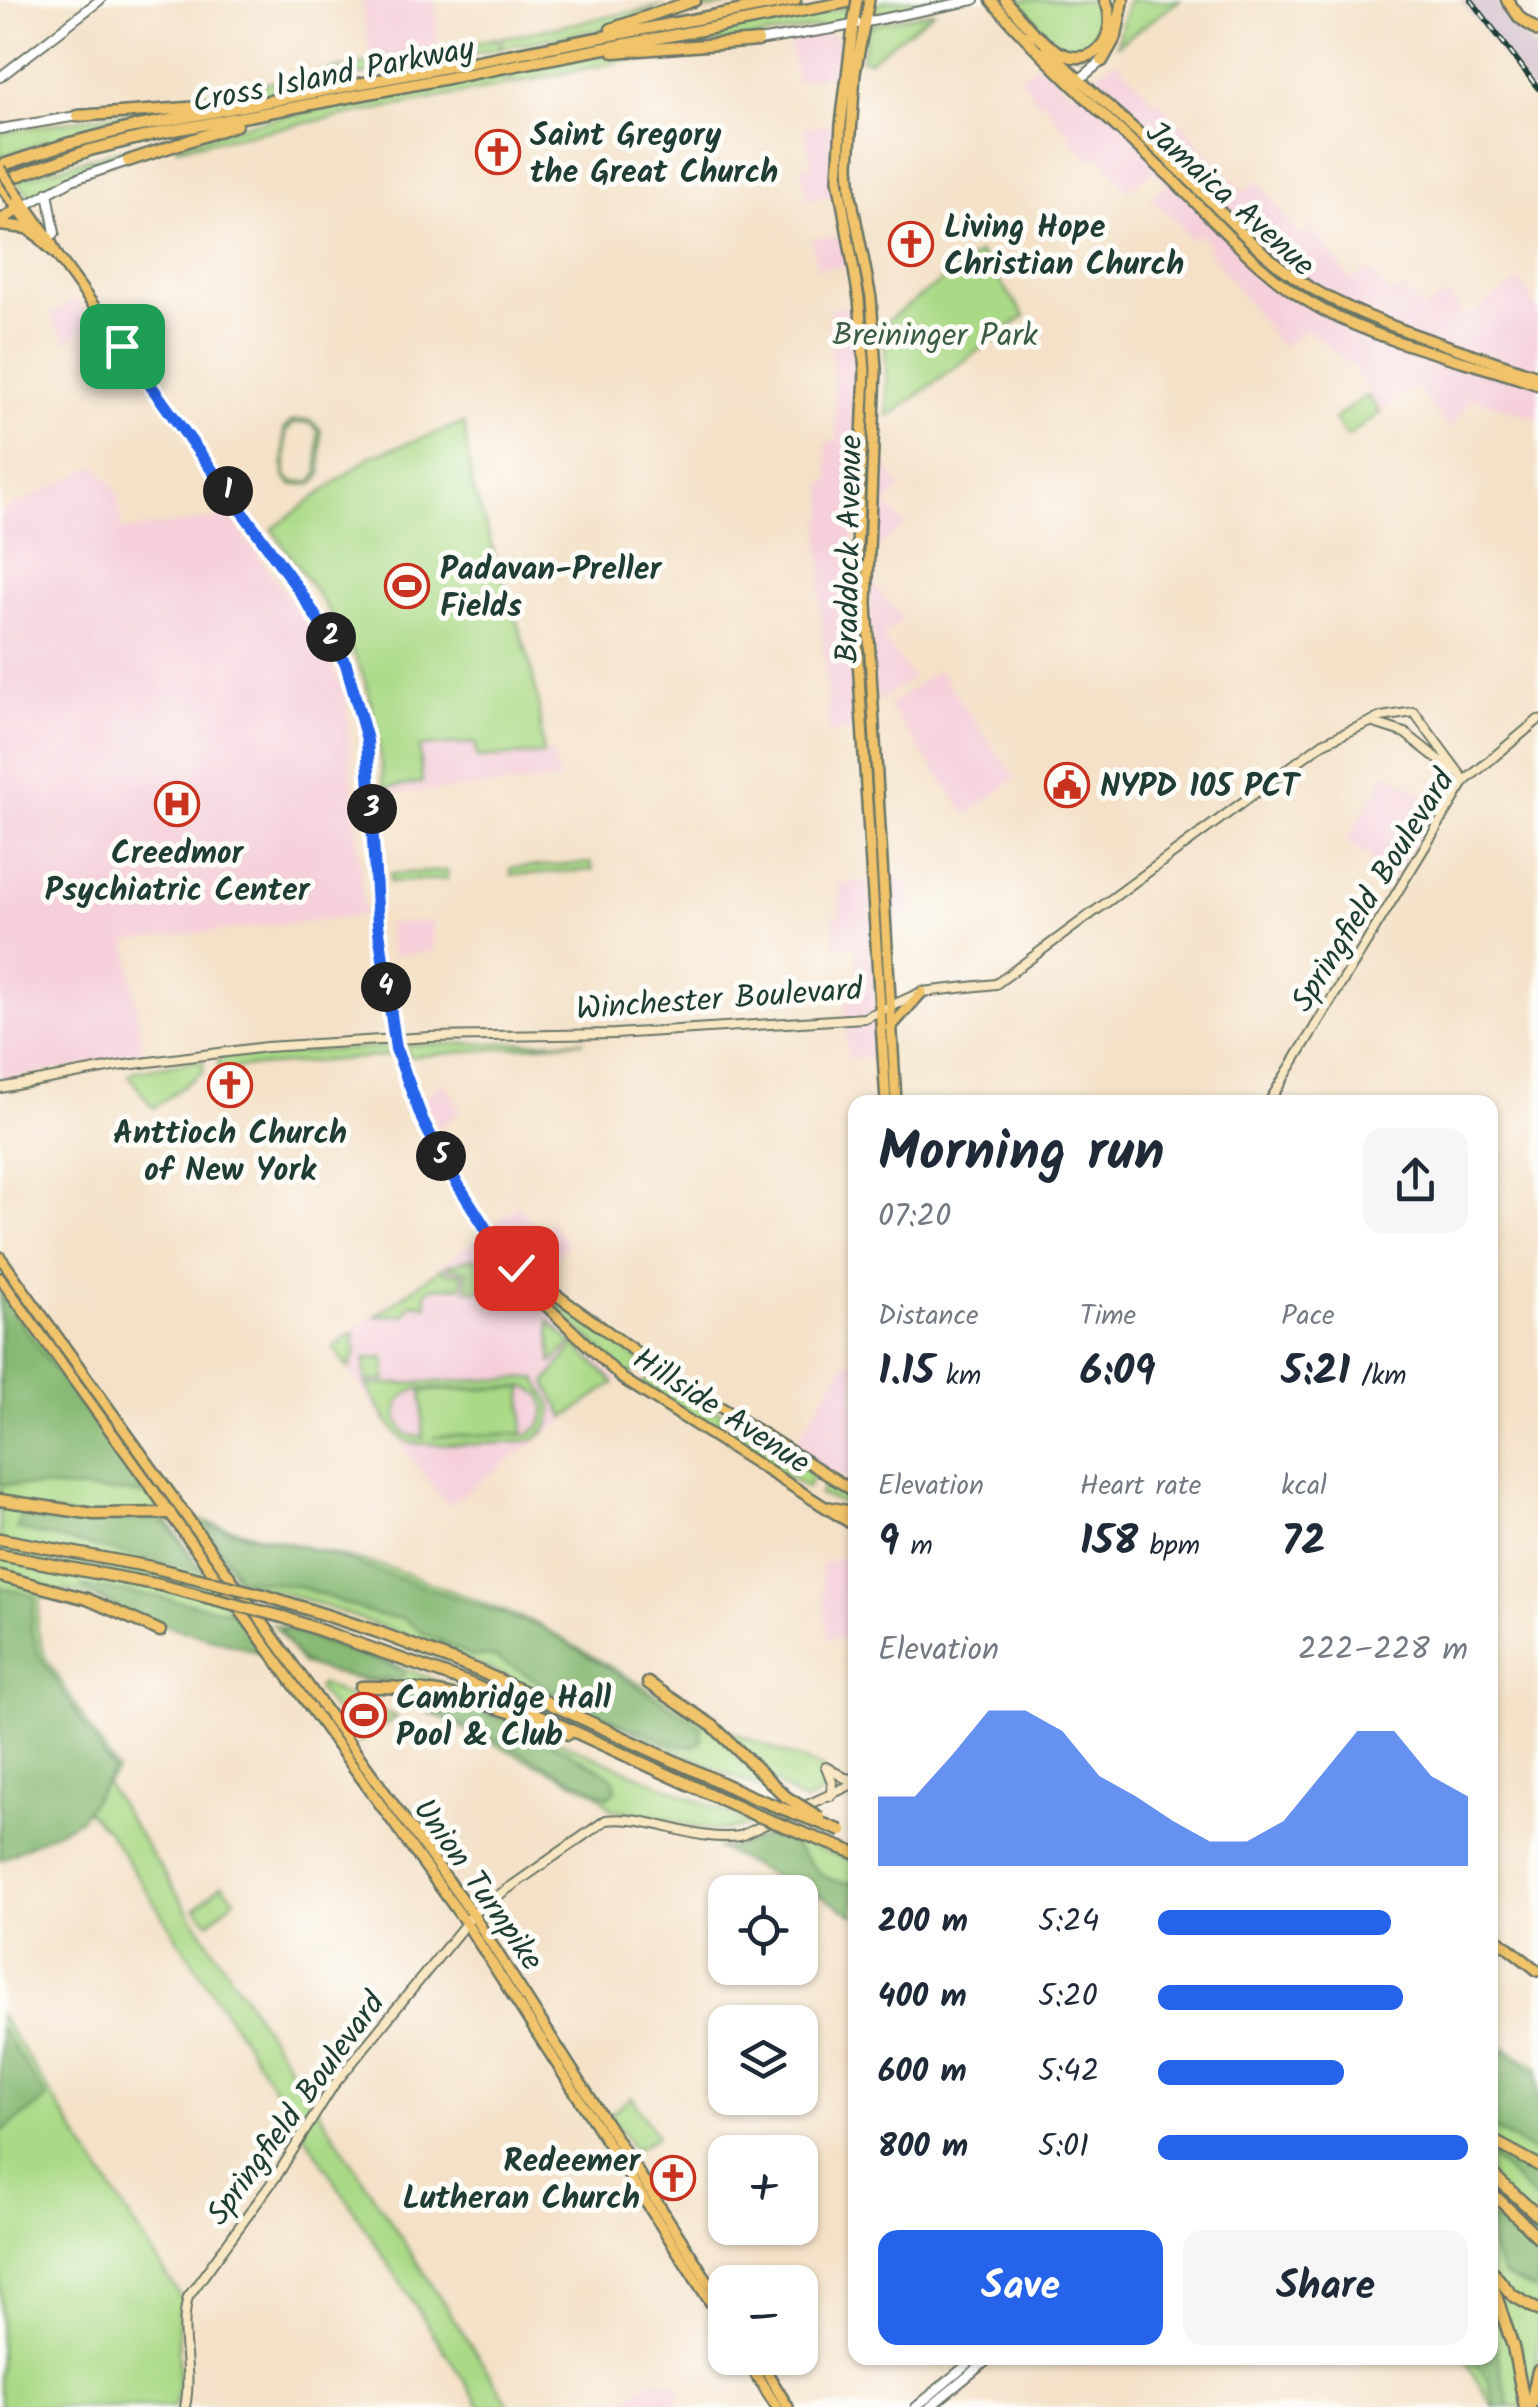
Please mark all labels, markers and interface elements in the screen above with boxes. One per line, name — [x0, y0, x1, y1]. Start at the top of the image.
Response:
street label: Cross Island Parkway — [188, 24, 480, 129]
street label: Jamaica Avenue — [1133, 109, 1326, 291]
place label: Saint Gregory the Great Church — [530, 111, 778, 199]
church icon: Saint Gregory the Great Church — [475, 129, 521, 175]
place label: Living Hope Christian Church — [944, 203, 1184, 291]
church icon: Living Hope Christian Church — [888, 221, 934, 267]
pin — [80, 304, 165, 389]
park label: Breininger Park — [832, 311, 1039, 362]
icon: arrive — [95, 319, 150, 374]
street label: Braddock Avenue — [823, 434, 878, 664]
pin: 1 — [203, 466, 253, 516]
text: 1 — [224, 468, 232, 513]
place label: Padavan-Preller Fields — [440, 545, 662, 633]
sports icon: Padavan-Preller Fields — [384, 563, 430, 609]
pin: 2 — [306, 612, 356, 662]
text: 2 — [323, 614, 339, 659]
street label: Springfield Boulevard — [1279, 759, 1470, 1023]
public building icon: NYPD 105 PCT — [1044, 762, 1090, 808]
place label: NYPD 105 PCT — [1100, 762, 1301, 813]
hospital icon: Creedmor Psychiatric Center — [154, 781, 200, 827]
pin: 3 — [347, 784, 397, 834]
text: 3 — [364, 786, 380, 831]
place label: Creedmor Psychiatric Center — [45, 829, 311, 917]
pin: 4 — [361, 962, 411, 1012]
text: 4 — [378, 964, 394, 1009]
street label: Winchester Boulevard — [574, 965, 865, 1036]
church icon: Anttioch Church of New York — [207, 1062, 253, 1108]
place label: Anttioch Church of New York — [113, 1109, 347, 1197]
text: Morning run — [878, 1111, 1165, 1198]
button: share — [1363, 1128, 1468, 1233]
pin: 5 — [416, 1131, 466, 1181]
text: 5 — [434, 1133, 448, 1178]
text: 07:20 — [878, 1192, 951, 1243]
pin — [474, 1226, 559, 1311]
icon: check — [489, 1241, 544, 1296]
text: Distance — [878, 1294, 979, 1339]
text: Time — [1080, 1294, 1136, 1339]
text: Pace — [1281, 1294, 1335, 1339]
street label: Hillside Avenue — [621, 1335, 820, 1489]
text: 1.15 — [878, 1339, 935, 1406]
text: 6:09 — [1080, 1339, 1156, 1406]
text: 5:21 — [1281, 1339, 1350, 1406]
text: km — [935, 1354, 981, 1399]
text: /km — [1350, 1354, 1407, 1399]
text: Elevation — [878, 1464, 984, 1509]
text: Heart rate — [1080, 1464, 1201, 1509]
text: kcal — [1281, 1464, 1327, 1509]
text: 9 — [878, 1509, 899, 1576]
text: 158 — [1080, 1509, 1138, 1576]
text: 72 — [1281, 1509, 1326, 1576]
text: m — [899, 1524, 933, 1569]
text: bpm — [1138, 1524, 1200, 1569]
text: Elevation — [878, 1625, 999, 1676]
text: 222–228 m — [1298, 1625, 1468, 1676]
place label: Cambridge Hall Pool & Club — [396, 1674, 612, 1762]
sports icon: Cambridge Hall Pool & Club — [341, 1692, 387, 1738]
street label: Union Turnpike — [399, 1789, 555, 1982]
map controls — [708, 1875, 818, 2375]
button: locate — [708, 1875, 818, 1985]
text: 200 m — [878, 1897, 968, 1948]
text: 5:24 — [1038, 1897, 1099, 1948]
text: 400 m — [878, 1972, 967, 2023]
text: 5:20 — [1038, 1972, 1098, 2023]
street label: Springfield Boulevard — [195, 1981, 400, 2237]
button: layers — [708, 2005, 818, 2115]
text: 600 m — [878, 2047, 967, 2098]
text: 5:42 — [1038, 2047, 1099, 2098]
text: 800 m — [878, 2122, 968, 2173]
text: 5:01 — [1038, 2122, 1089, 2173]
button: + — [708, 2135, 818, 2245]
place label: Redeemer Lutheran Church — [402, 2137, 641, 2225]
church icon: Redeemer Lutheran Church — [650, 2155, 696, 2201]
button: Save — [878, 2230, 1163, 2345]
button: Share — [1183, 2230, 1468, 2345]
button: − — [708, 2265, 818, 2375]

